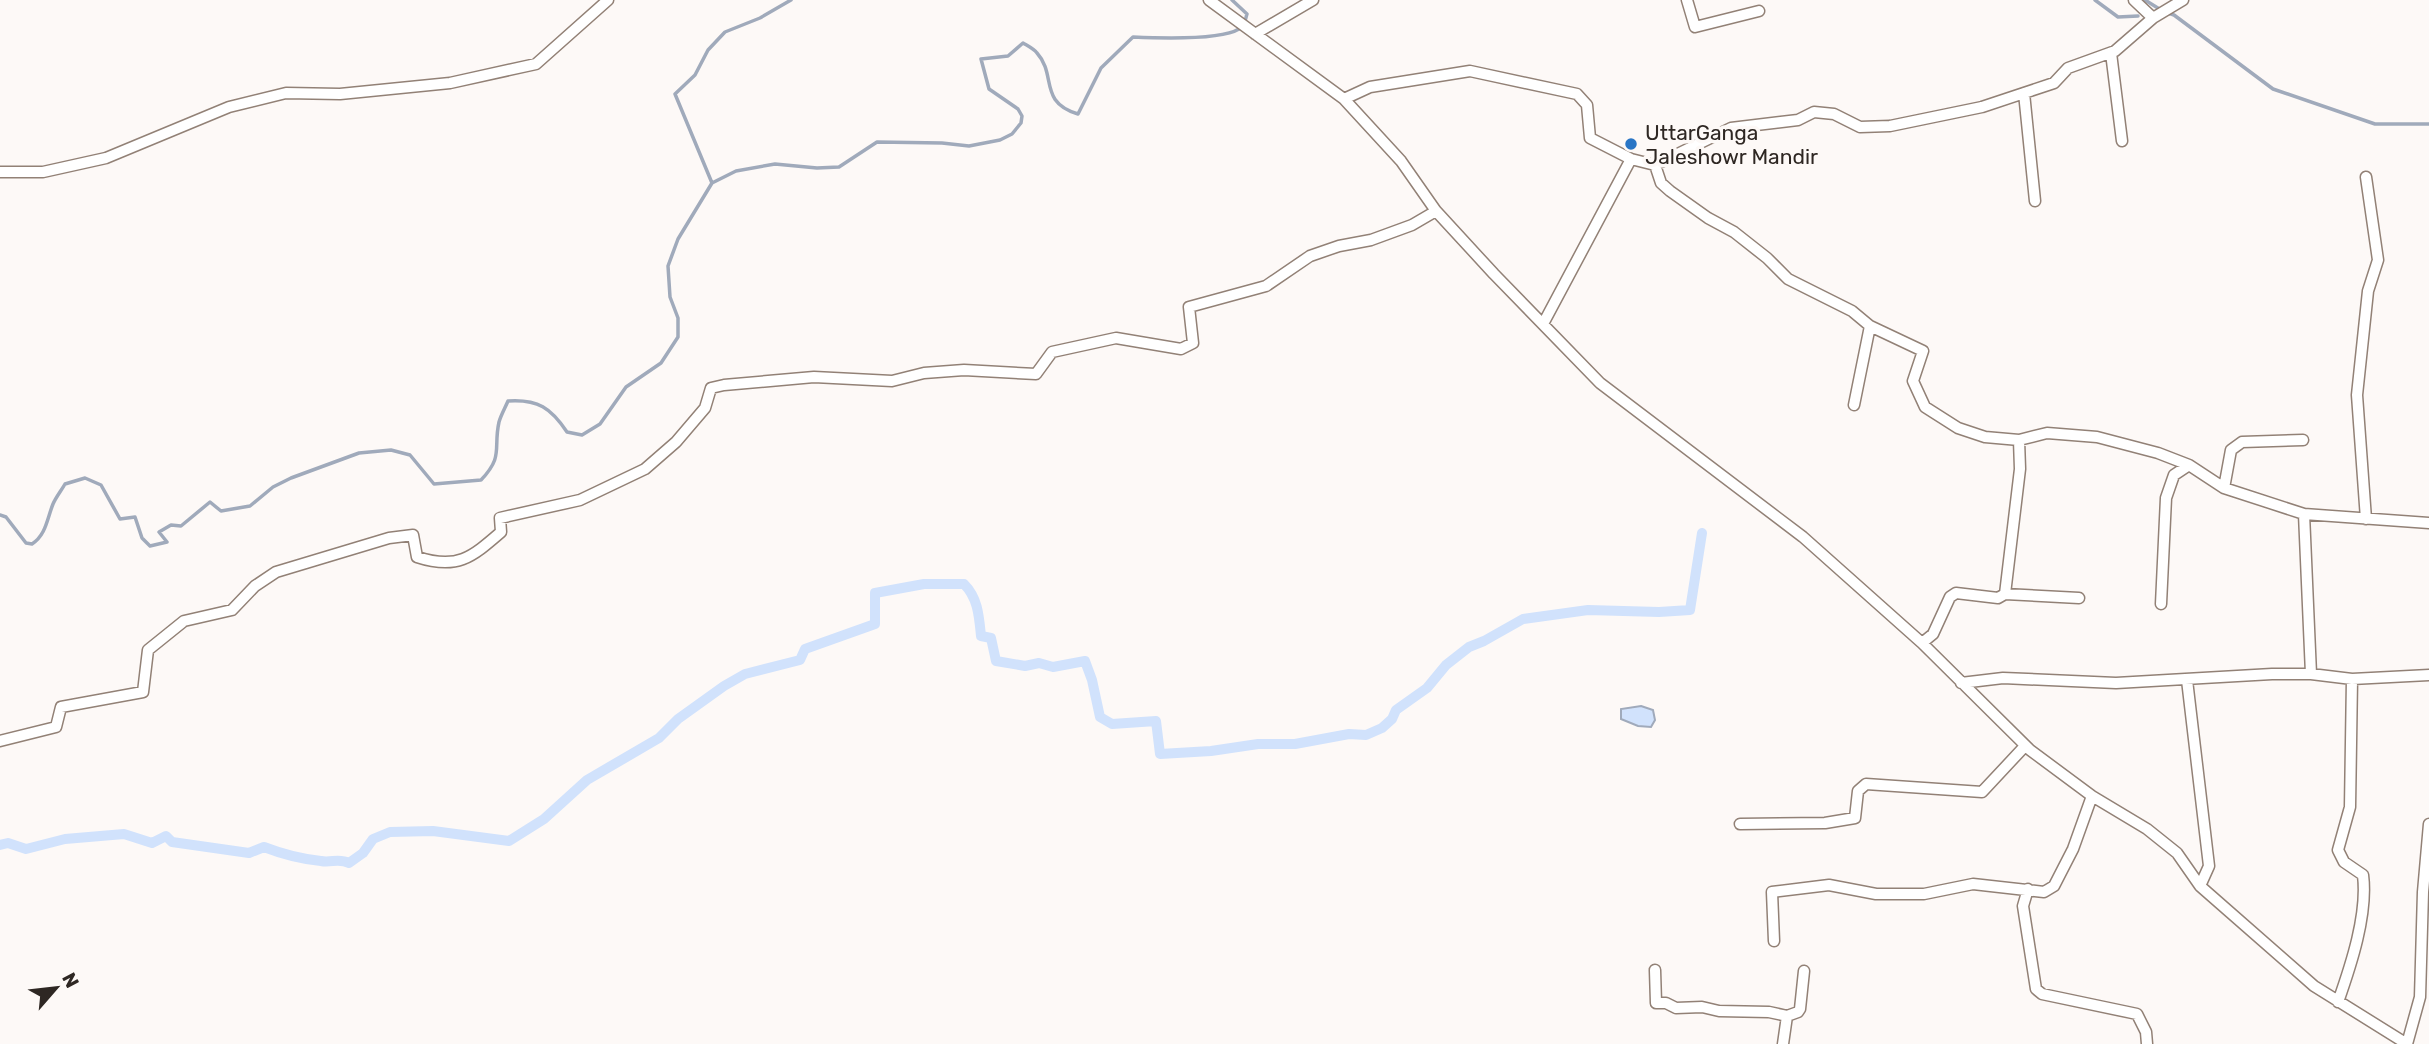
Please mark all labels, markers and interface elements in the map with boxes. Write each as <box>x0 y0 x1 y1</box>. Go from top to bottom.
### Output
place label: UttarGanga Jaleshowr Mandir <box>1645 120 1818 169</box>
marker: UttarGanga Jaleshowr Mandir <box>1623 136 1639 152</box>
north arrow <box>21 953 91 1023</box>
text: N <box>57 969 84 992</box>

